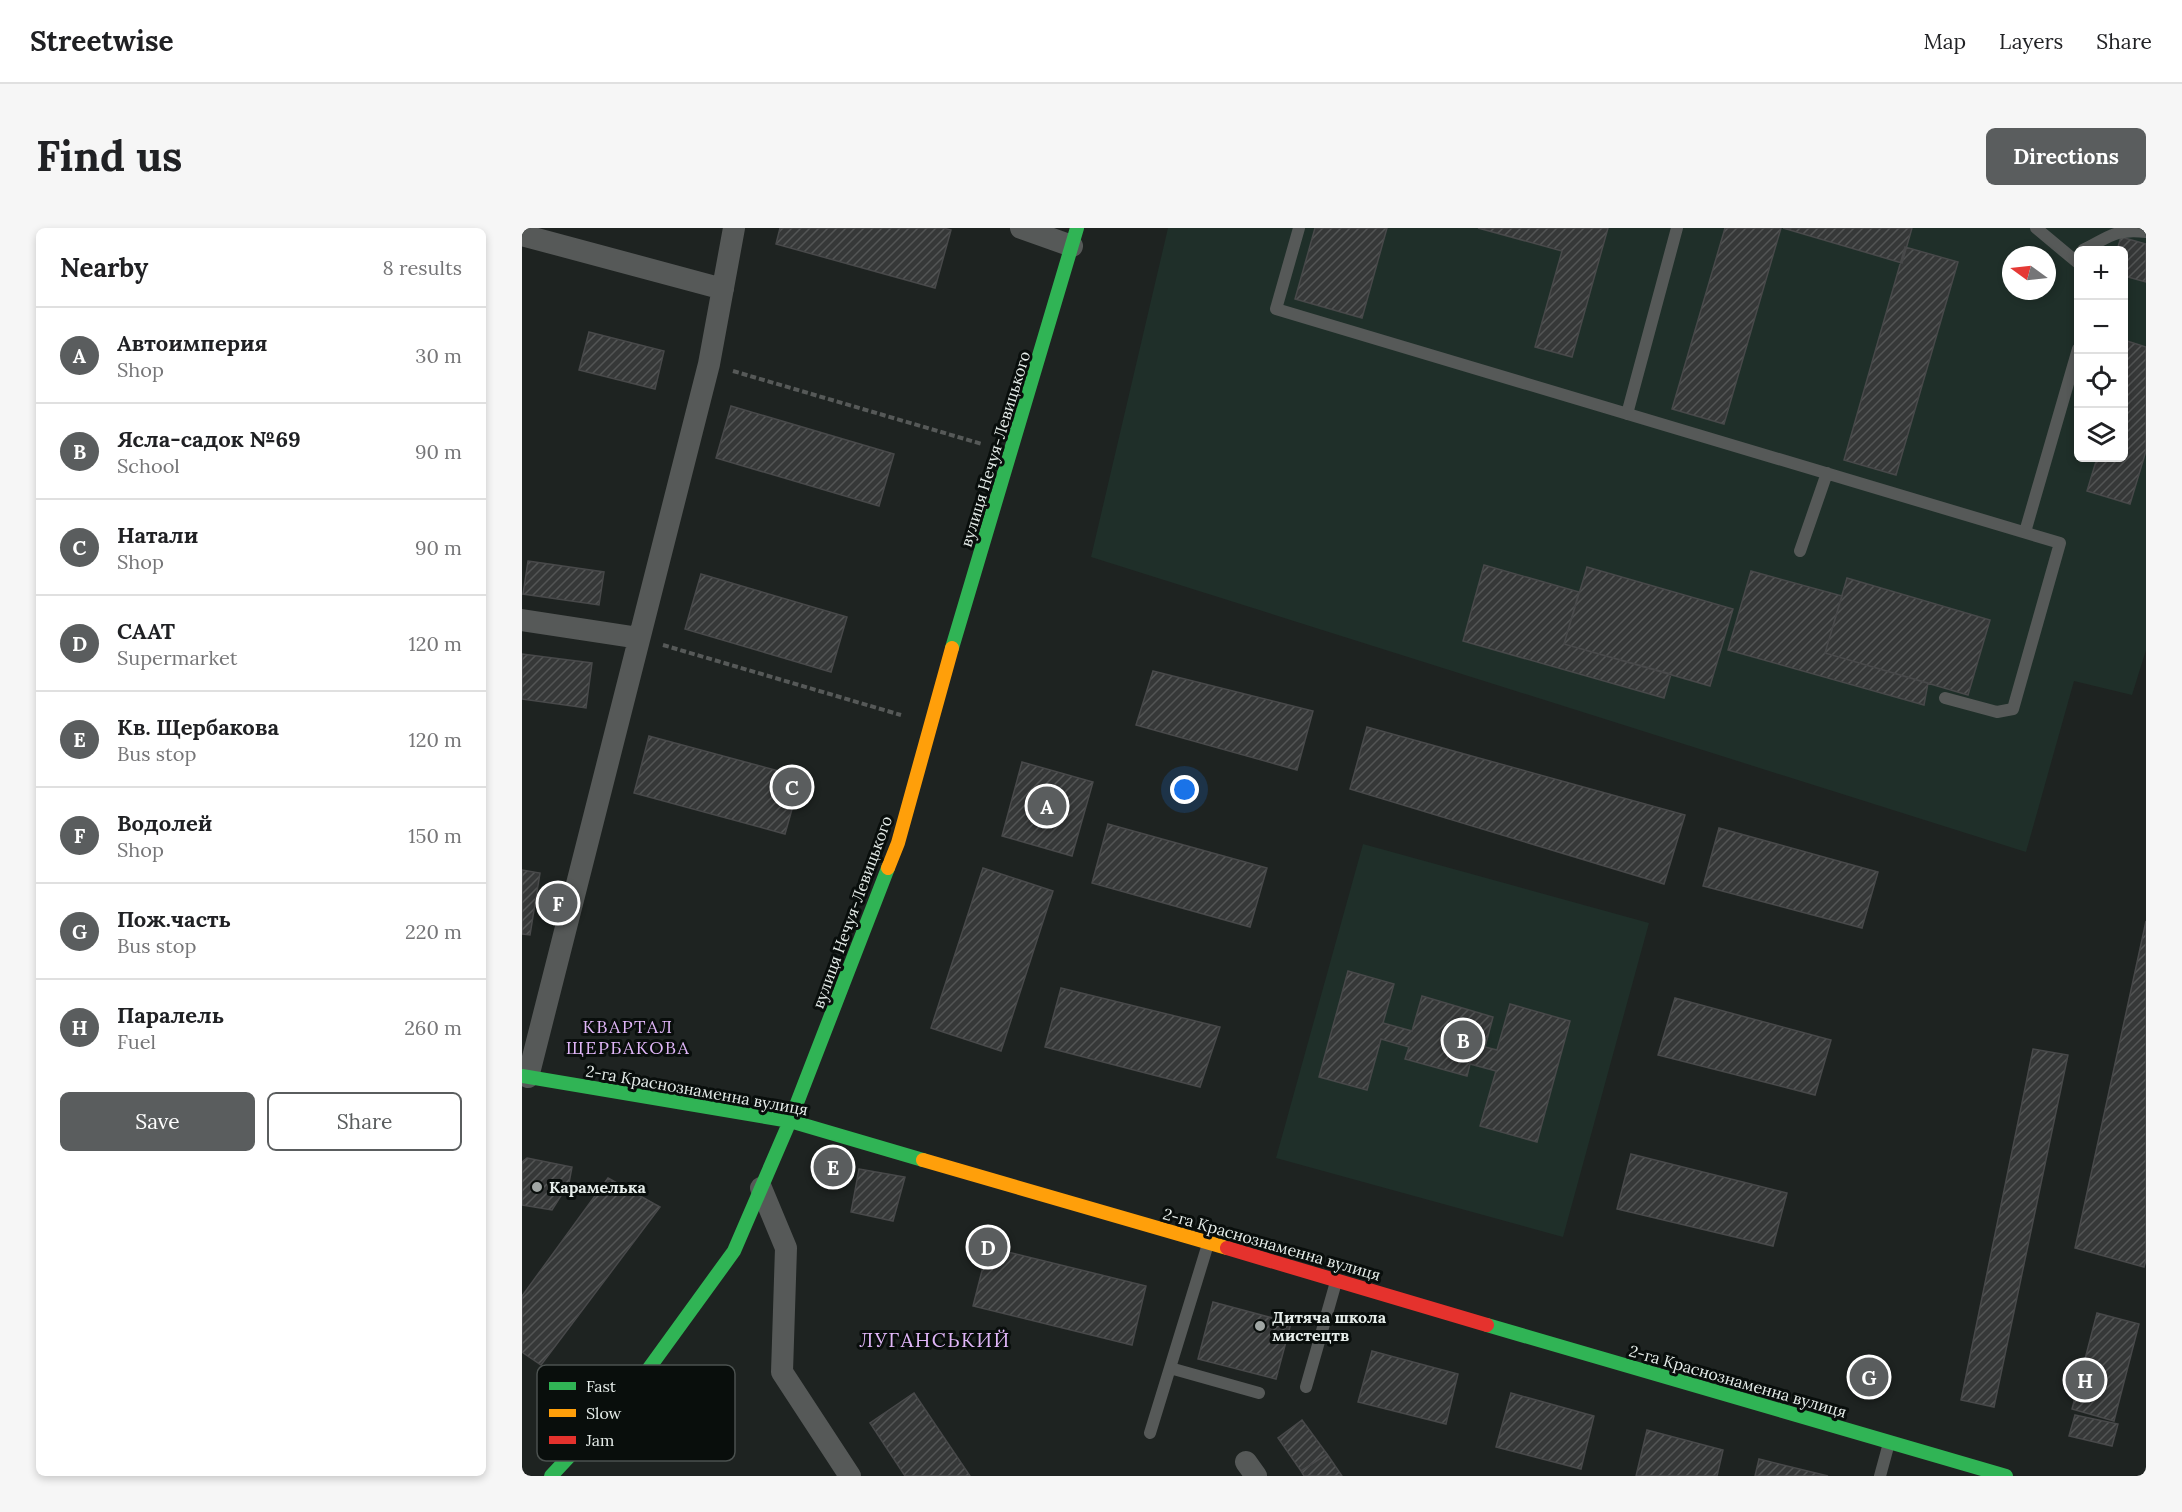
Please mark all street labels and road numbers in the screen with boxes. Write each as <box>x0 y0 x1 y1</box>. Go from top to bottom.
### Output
street label: вулиця Нечуя-Левицького <box>956 349 1034 549</box>
street label: вулиця Нечуя-Левицького <box>808 813 896 1011</box>
street label: 2-га Краснознаменна вулиця <box>584 1061 810 1119</box>
street label: 2-га Краснознаменна вулиця <box>1161 1203 1383 1285</box>
street label: 2-га Краснознаменна вулиця <box>1627 1340 1849 1422</box>

